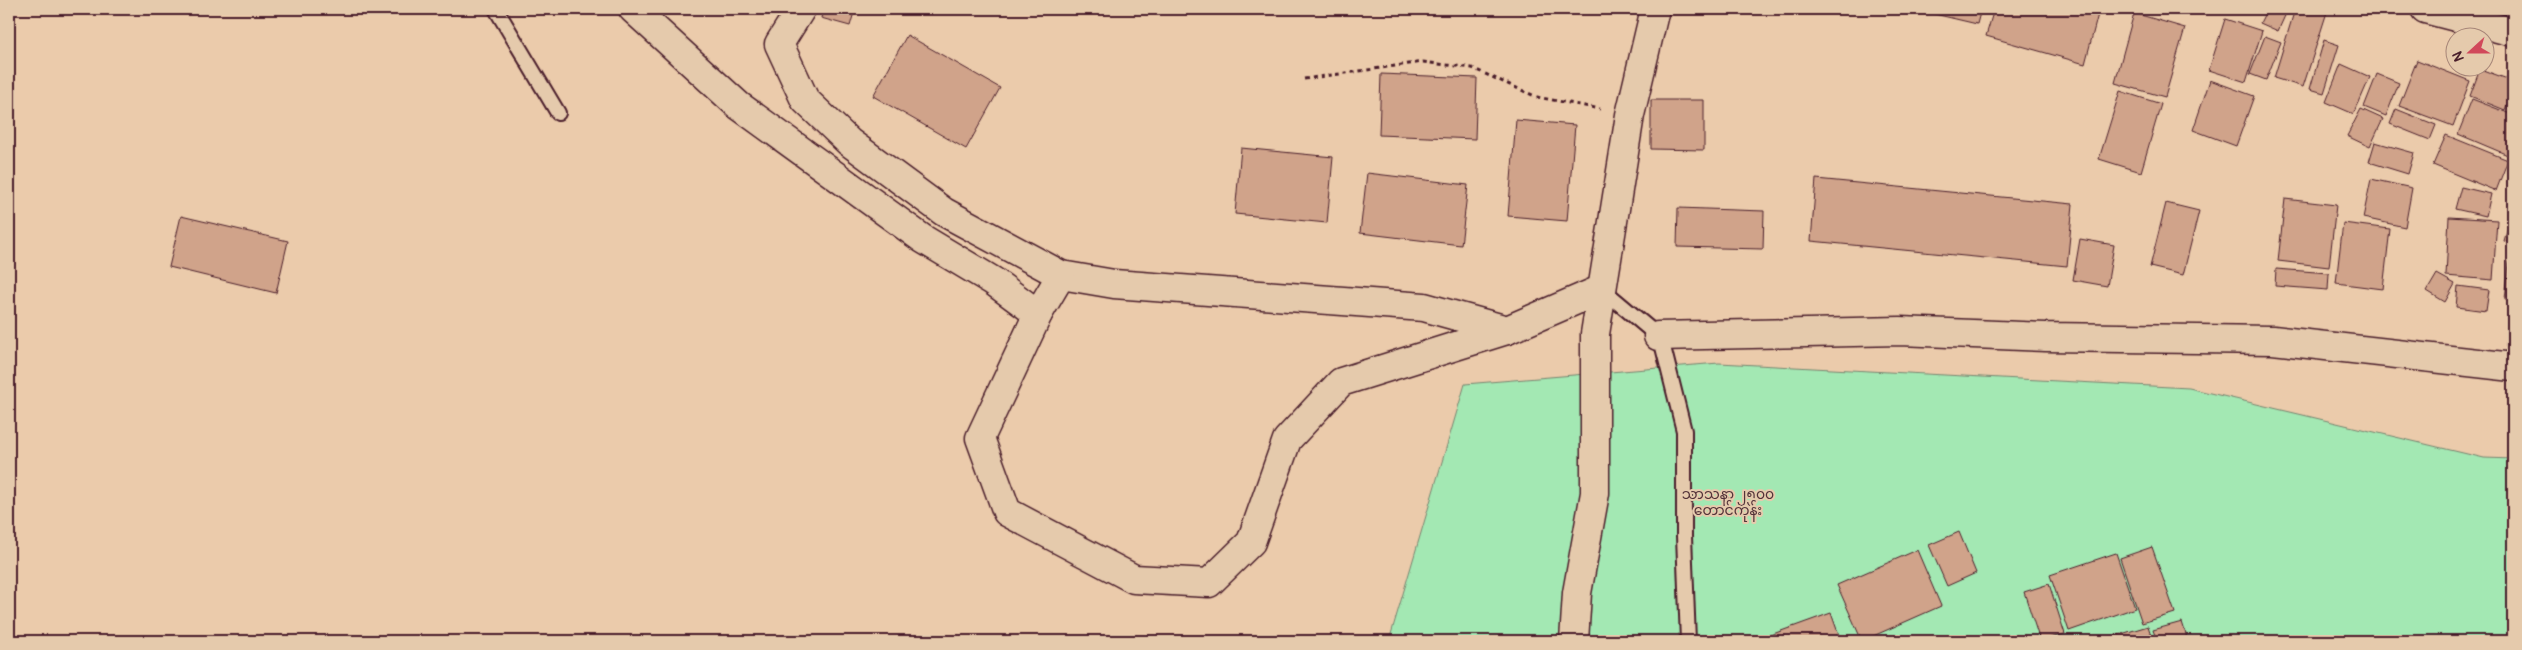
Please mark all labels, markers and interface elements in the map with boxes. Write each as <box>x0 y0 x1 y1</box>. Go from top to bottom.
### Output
north arrow <box>2444 28 2494 78</box>
text: N <box>2449 49 2468 64</box>
park label: သာသနာ ၂၅၀၀ တောင်ကုန်း <box>1682 486 1774 522</box>

